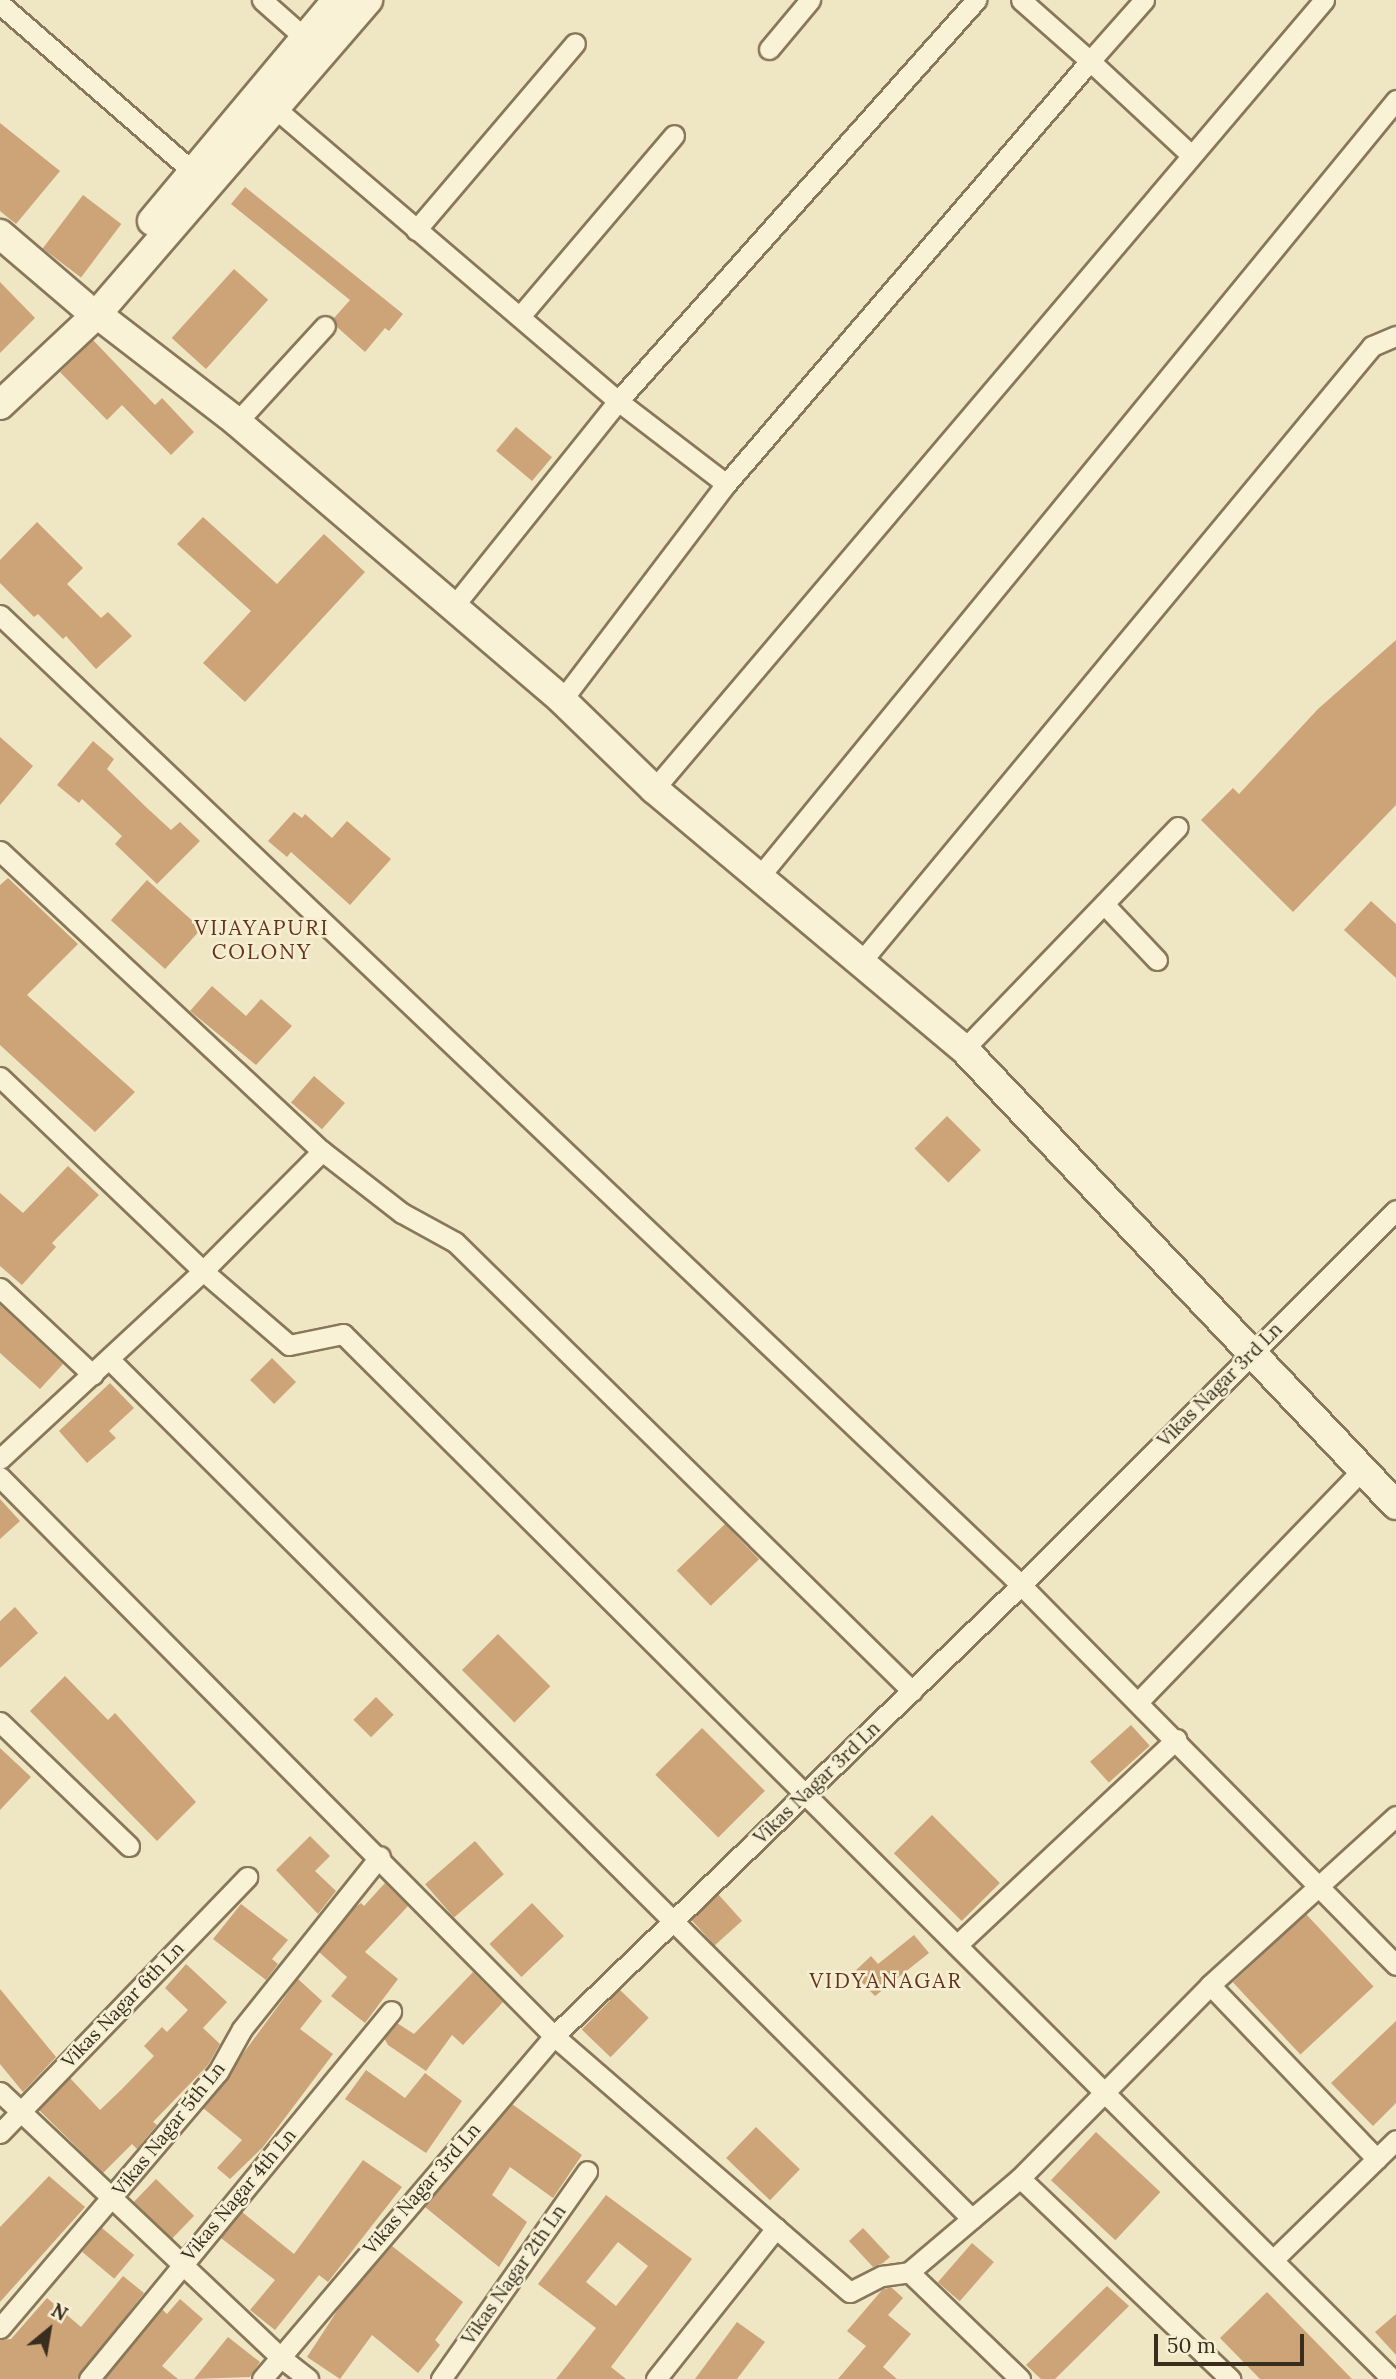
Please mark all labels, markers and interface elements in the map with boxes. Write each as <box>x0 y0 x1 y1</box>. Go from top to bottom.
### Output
district label: VIJAYAPURI COLONY <box>196 915 328 965</box>
street label: Vikas Nagar 3rd Ln <box>1153 1318 1287 1452</box>
street label: Vikas Nagar 3rd Ln <box>749 1717 885 1849</box>
street label: Vikas Nagar 6th Ln <box>57 1937 189 2073</box>
district label: VIDYANAGAR <box>811 1968 961 1994</box>
street label: Vikas Nagar 5th Ln <box>108 2057 230 2201</box>
street label: Vikas Nagar 3rd Ln <box>359 2119 485 2259</box>
street label: Vikas Nagar 4th Ln <box>177 2124 301 2266</box>
street label: Vikas Nagar 2th Ln <box>457 2201 571 2349</box>
north arrow <box>14 2295 84 2365</box>
text: N <box>47 2298 72 2326</box>
scale bar <box>1158 2320 1308 2364</box>
text: 50 m <box>1167 2332 1216 2359</box>

